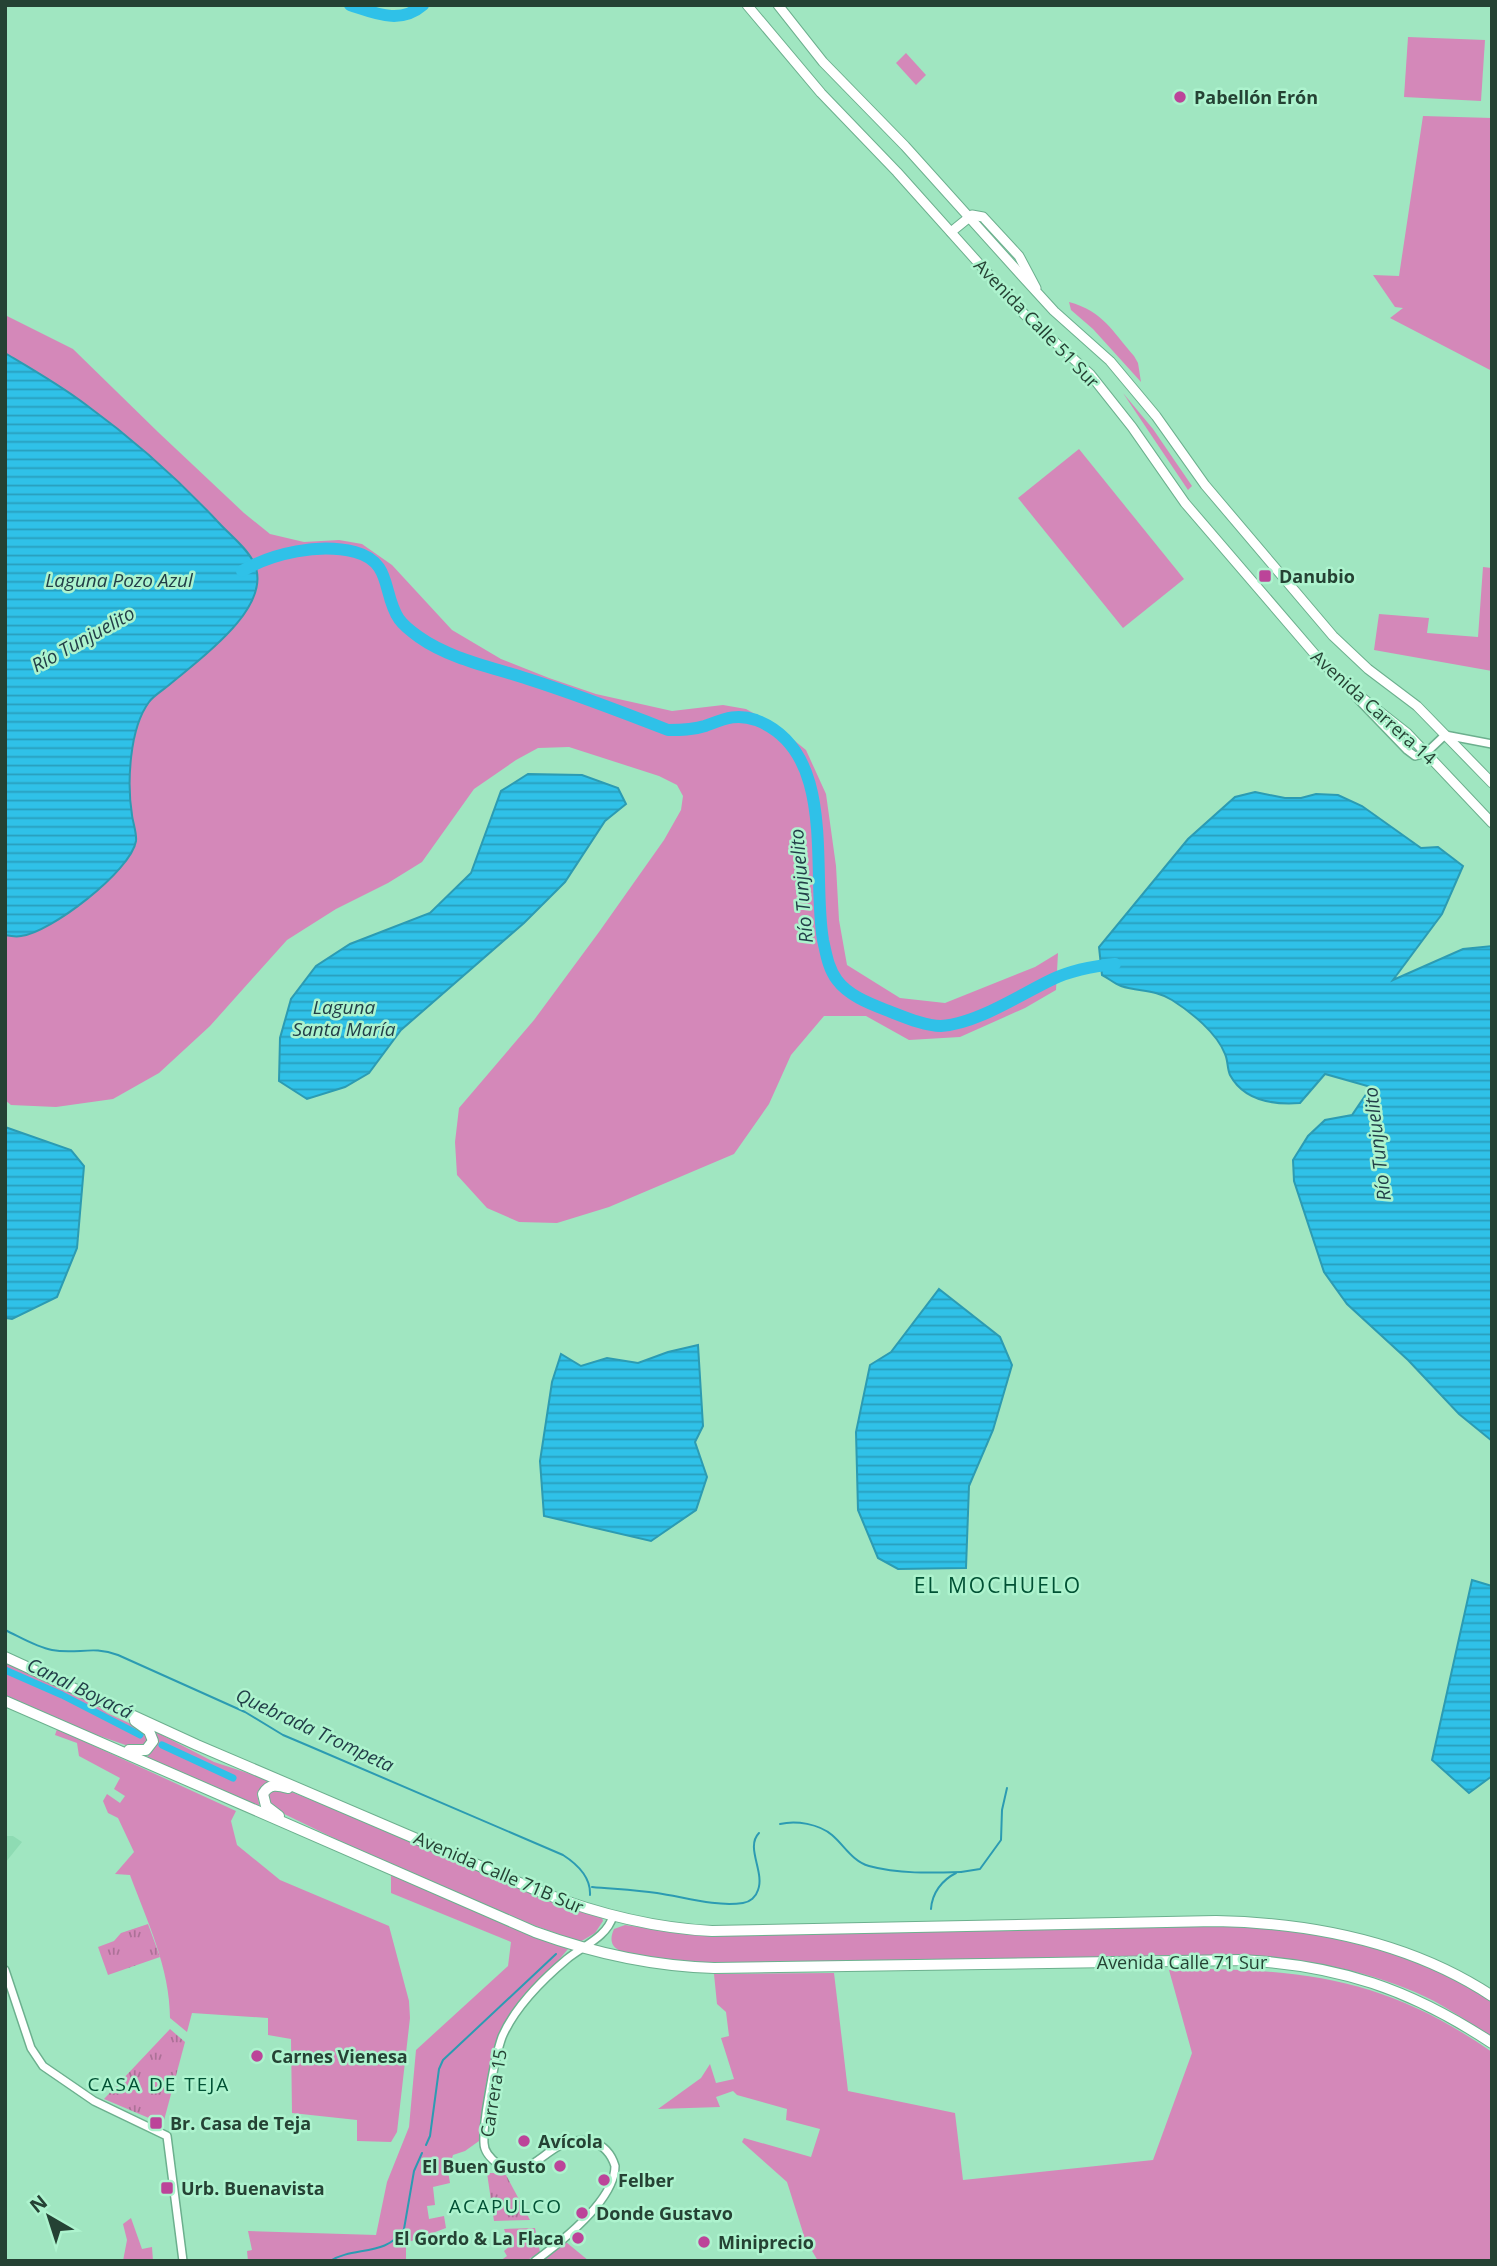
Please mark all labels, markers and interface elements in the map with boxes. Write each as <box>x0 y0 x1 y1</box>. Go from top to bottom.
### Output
place label: Pabellón Erón <box>1194 85 1318 109</box>
marker: Pabellón Erón <box>1172 89 1188 105</box>
street label: Avenida Calle 51 Sur <box>969 253 1105 393</box>
place label: Danubio <box>1279 564 1355 588</box>
water label: Laguna Pozo Azul <box>45 567 194 593</box>
marker: Danubio <box>1257 568 1273 584</box>
water label: Río Tunjuelito <box>27 600 139 678</box>
street label: Avenida Carrera 14 <box>1306 644 1442 770</box>
water label: Río Tunjuelito <box>783 828 819 944</box>
water label: Laguna Santa María <box>293 994 396 1042</box>
water label: Río Tunjuelito <box>1357 1086 1397 1202</box>
district label: EL MOCHUELO <box>914 1571 1082 1599</box>
water label: Canal Boyacá <box>23 1651 137 1725</box>
water label: Quebrada Trompeta <box>232 1682 399 1778</box>
street label: Avenida Calle 71B Sur <box>410 1825 588 1919</box>
street label: Avenida Calle 71 Sur <box>1097 1950 1268 1974</box>
place label: Carnes Vienesa <box>271 2044 408 2068</box>
street label: Carrera 15 <box>474 2047 512 2139</box>
marker: Carnes Vienesa <box>249 2048 265 2064</box>
district label: CASA DE TEJA <box>88 2071 230 2097</box>
place label: Br. Casa de Teja <box>170 2111 311 2135</box>
marker: Br. Casa de Teja <box>148 2115 164 2131</box>
place label: Avícola <box>538 2129 603 2153</box>
marker: Avícola <box>516 2133 532 2149</box>
place label: El Buen Gusto <box>422 2154 546 2178</box>
marker: El Buen Gusto <box>552 2158 568 2174</box>
place label: Felber <box>618 2168 674 2192</box>
marker: Felber <box>596 2172 612 2188</box>
place label: Urb. Buenavista <box>181 2176 325 2200</box>
marker: Urb. Buenavista <box>159 2180 175 2196</box>
north arrow <box>14 2182 84 2252</box>
text: N <box>24 2189 52 2219</box>
district label: ACAPULCO <box>449 2193 563 2219</box>
place label: Donde Gustavo <box>596 2201 733 2225</box>
marker: Donde Gustavo <box>574 2205 590 2221</box>
place label: El Gordo & La Flaca <box>394 2226 564 2250</box>
marker: El Gordo & La Flaca <box>570 2230 586 2246</box>
place label: Miniprecio <box>718 2230 814 2254</box>
marker: Miniprecio <box>696 2234 712 2250</box>

